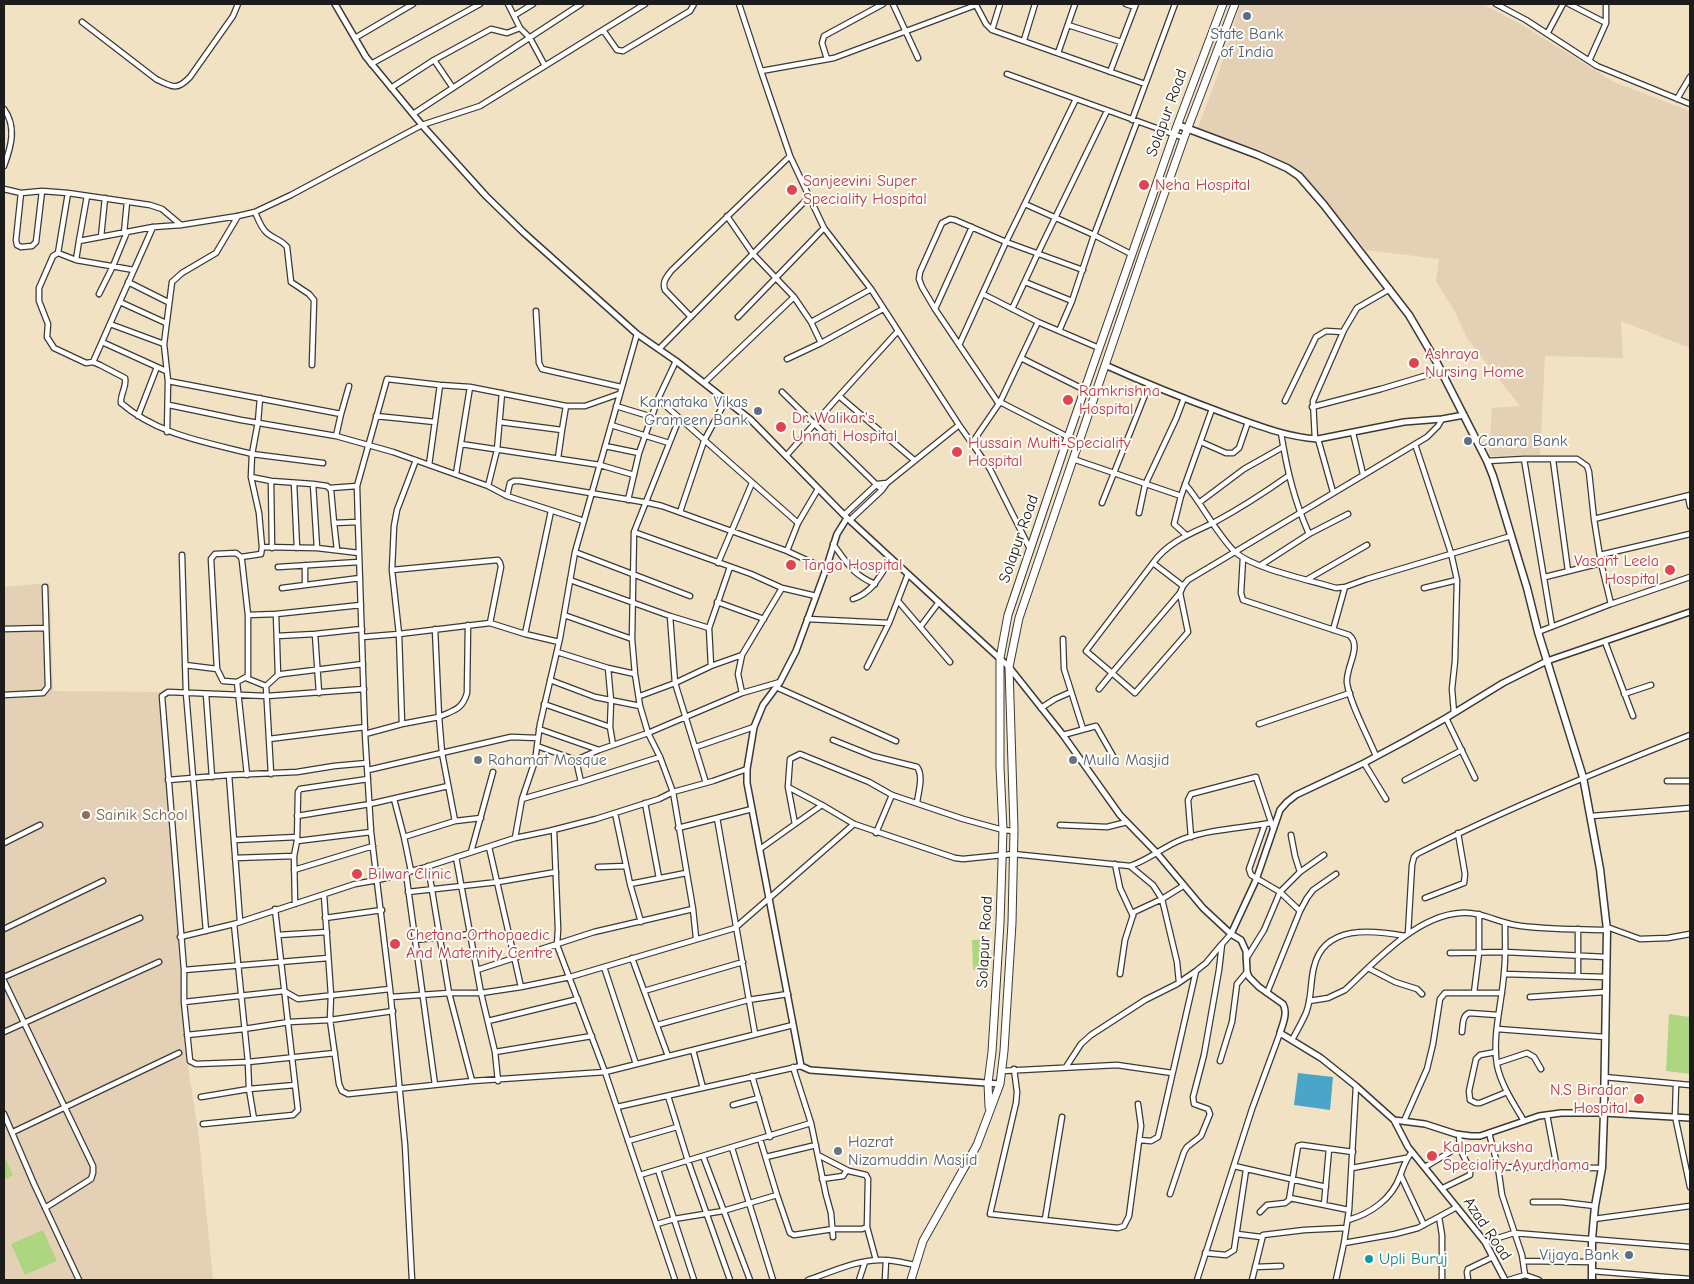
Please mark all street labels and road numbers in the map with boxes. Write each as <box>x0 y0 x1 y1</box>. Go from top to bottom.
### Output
street label: Solapur Road <box>1142 67 1192 159</box>
street label: Solapur Road <box>995 492 1043 586</box>
street label: Solapur Road <box>973 896 997 988</box>
street label: Azad Road <box>1459 1194 1515 1264</box>

